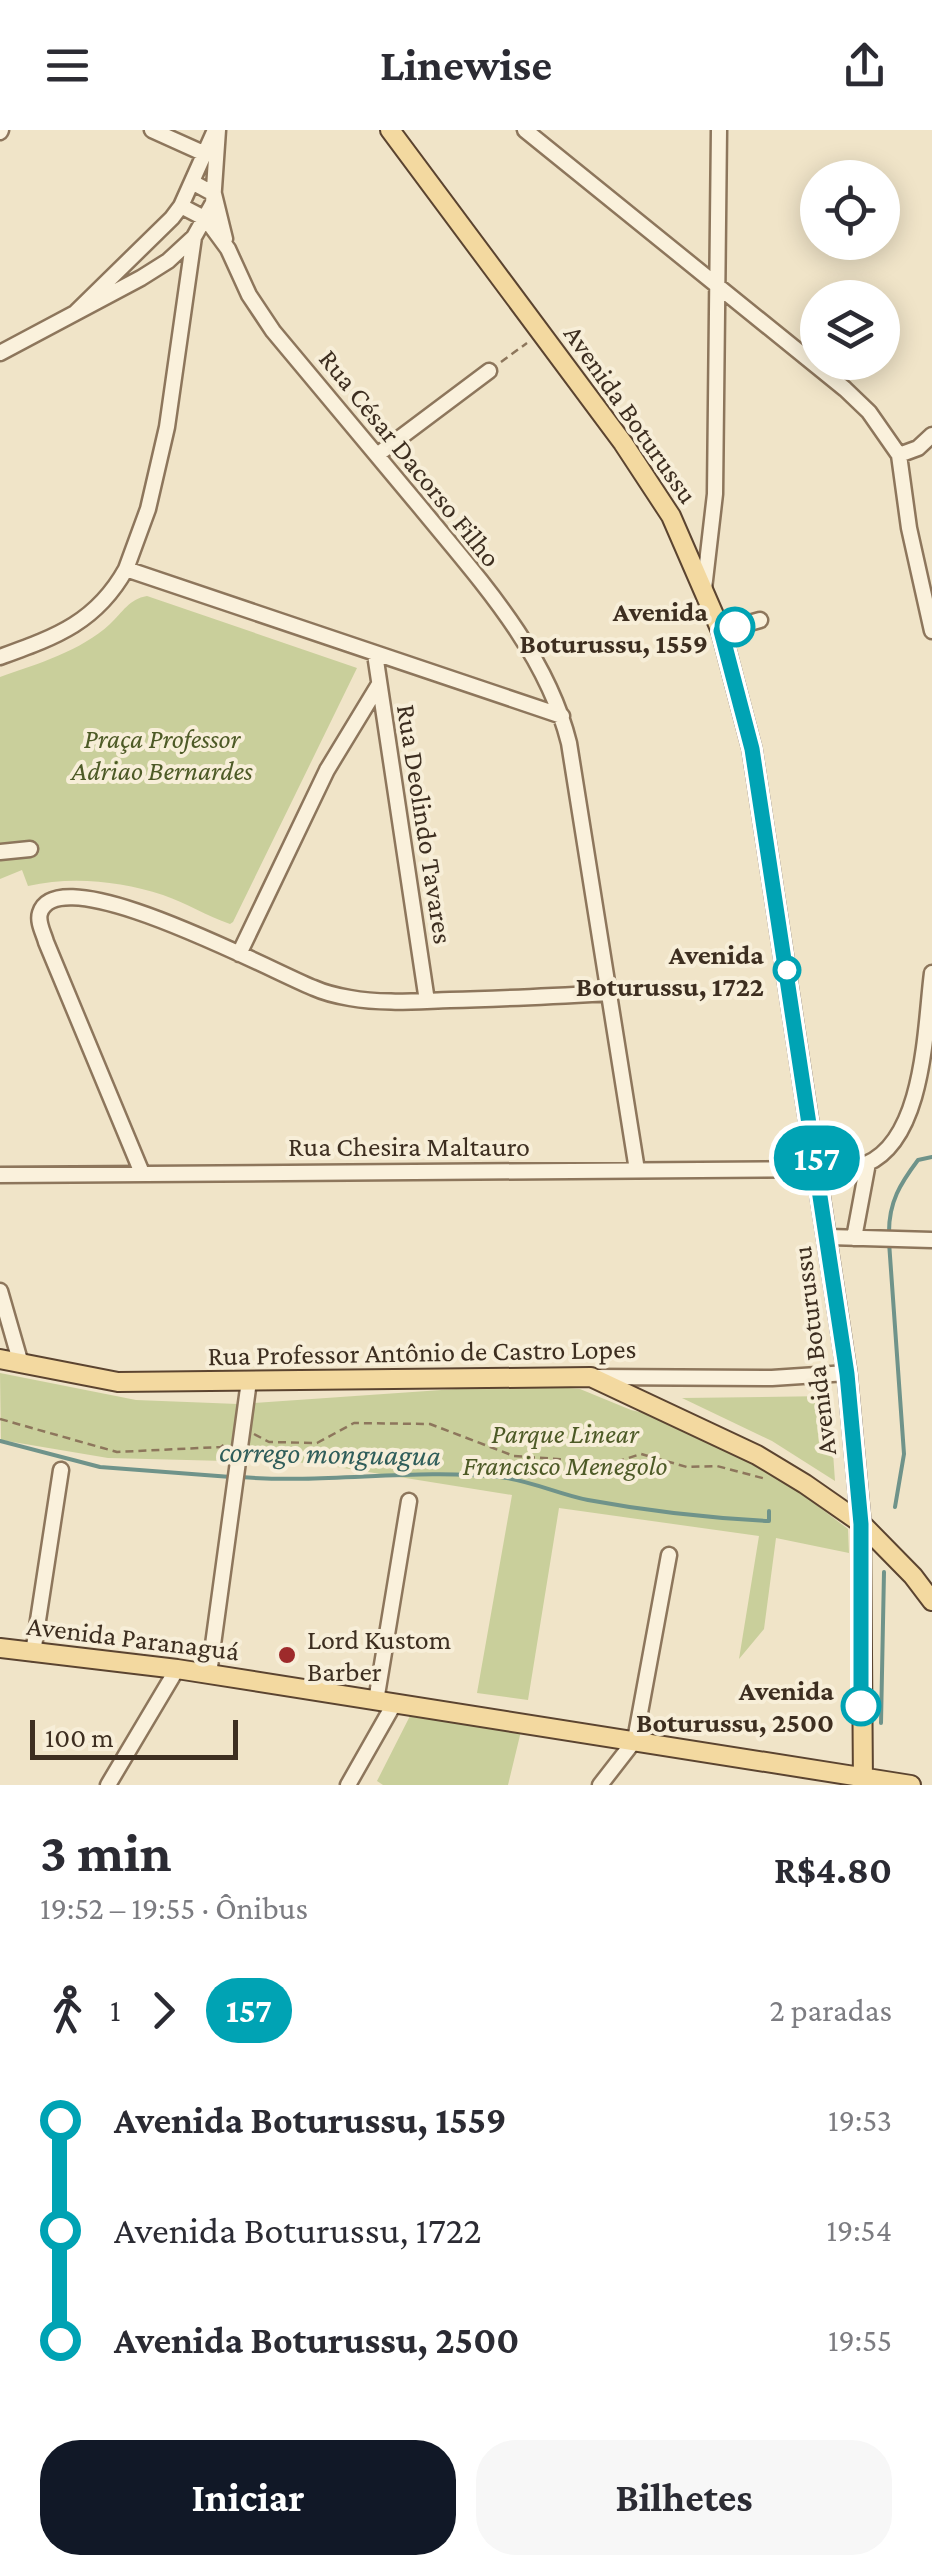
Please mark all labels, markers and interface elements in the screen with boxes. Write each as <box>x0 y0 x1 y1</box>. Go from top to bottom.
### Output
icon: menu <box>40 38 95 93</box>
icon: share <box>837 38 892 93</box>
text: Linewise <box>380 40 552 90</box>
map controls <box>800 160 900 380</box>
button: locate <box>800 160 900 260</box>
button: layers <box>800 280 900 380</box>
street label: Avenida Boturussu <box>558 319 704 509</box>
street label: Rua César Dacorso Filho <box>313 343 507 573</box>
place label: Avenida Boturussu, 1559 <box>519 596 708 659</box>
marker: Avenida Boturussu, 1559 <box>716 608 754 646</box>
street label: Rua Deolindo Tavares <box>391 702 459 946</box>
park label: Praça Professor Adriao Bernardes <box>69 723 253 786</box>
place label: Avenida Boturussu, 1722 <box>576 939 764 1002</box>
marker: Avenida Boturussu, 1722 <box>774 957 800 983</box>
line badge: 157 <box>760 1126 874 1190</box>
street label: Rua Chesira Maltauro <box>288 1131 530 1162</box>
text: 157 <box>794 1139 840 1178</box>
street label: Avenida Boturussu <box>786 1244 842 1457</box>
street label: Rua Professor Antônio de Castro Lopes <box>207 1333 637 1371</box>
park label: Parque Linear Francisco Menegolo <box>463 1418 668 1481</box>
water label: corrego monguagua <box>219 1435 441 1472</box>
street label: Avenida Paranaguá <box>25 1610 241 1666</box>
place label: Lord Kustom Barber <box>307 1624 451 1687</box>
marker: Lord Kustom Barber <box>276 1644 298 1666</box>
place label: Avenida Boturussu, 2500 <box>636 1675 834 1738</box>
marker: Avenida Boturussu, 2500 <box>842 1687 880 1725</box>
scale bar <box>30 1715 238 1760</box>
text: 100 m <box>45 1722 114 1753</box>
text: 3 min <box>40 1822 172 1883</box>
text: R$4.80 <box>774 1849 892 1891</box>
text: 19:52 – 19:55 · Ônibus <box>40 1890 308 1926</box>
icon: walk <box>40 1983 95 2038</box>
icon: forward <box>136 1983 191 2038</box>
text: 157 <box>226 1991 272 2030</box>
text: 1 <box>110 1992 121 2028</box>
text: 2 paradas <box>769 1992 892 2028</box>
text: Avenida Boturussu, 1559 <box>114 2099 506 2141</box>
text: 19:53 <box>828 2102 892 2138</box>
text: Avenida Boturussu, 1722 <box>114 2209 482 2251</box>
text: 19:54 <box>826 2212 892 2248</box>
text: Avenida Boturussu, 2500 <box>114 2319 519 2361</box>
text: 19:55 <box>828 2322 892 2358</box>
button: Iniciar <box>40 2440 456 2555</box>
button: Bilhetes <box>476 2440 892 2555</box>

